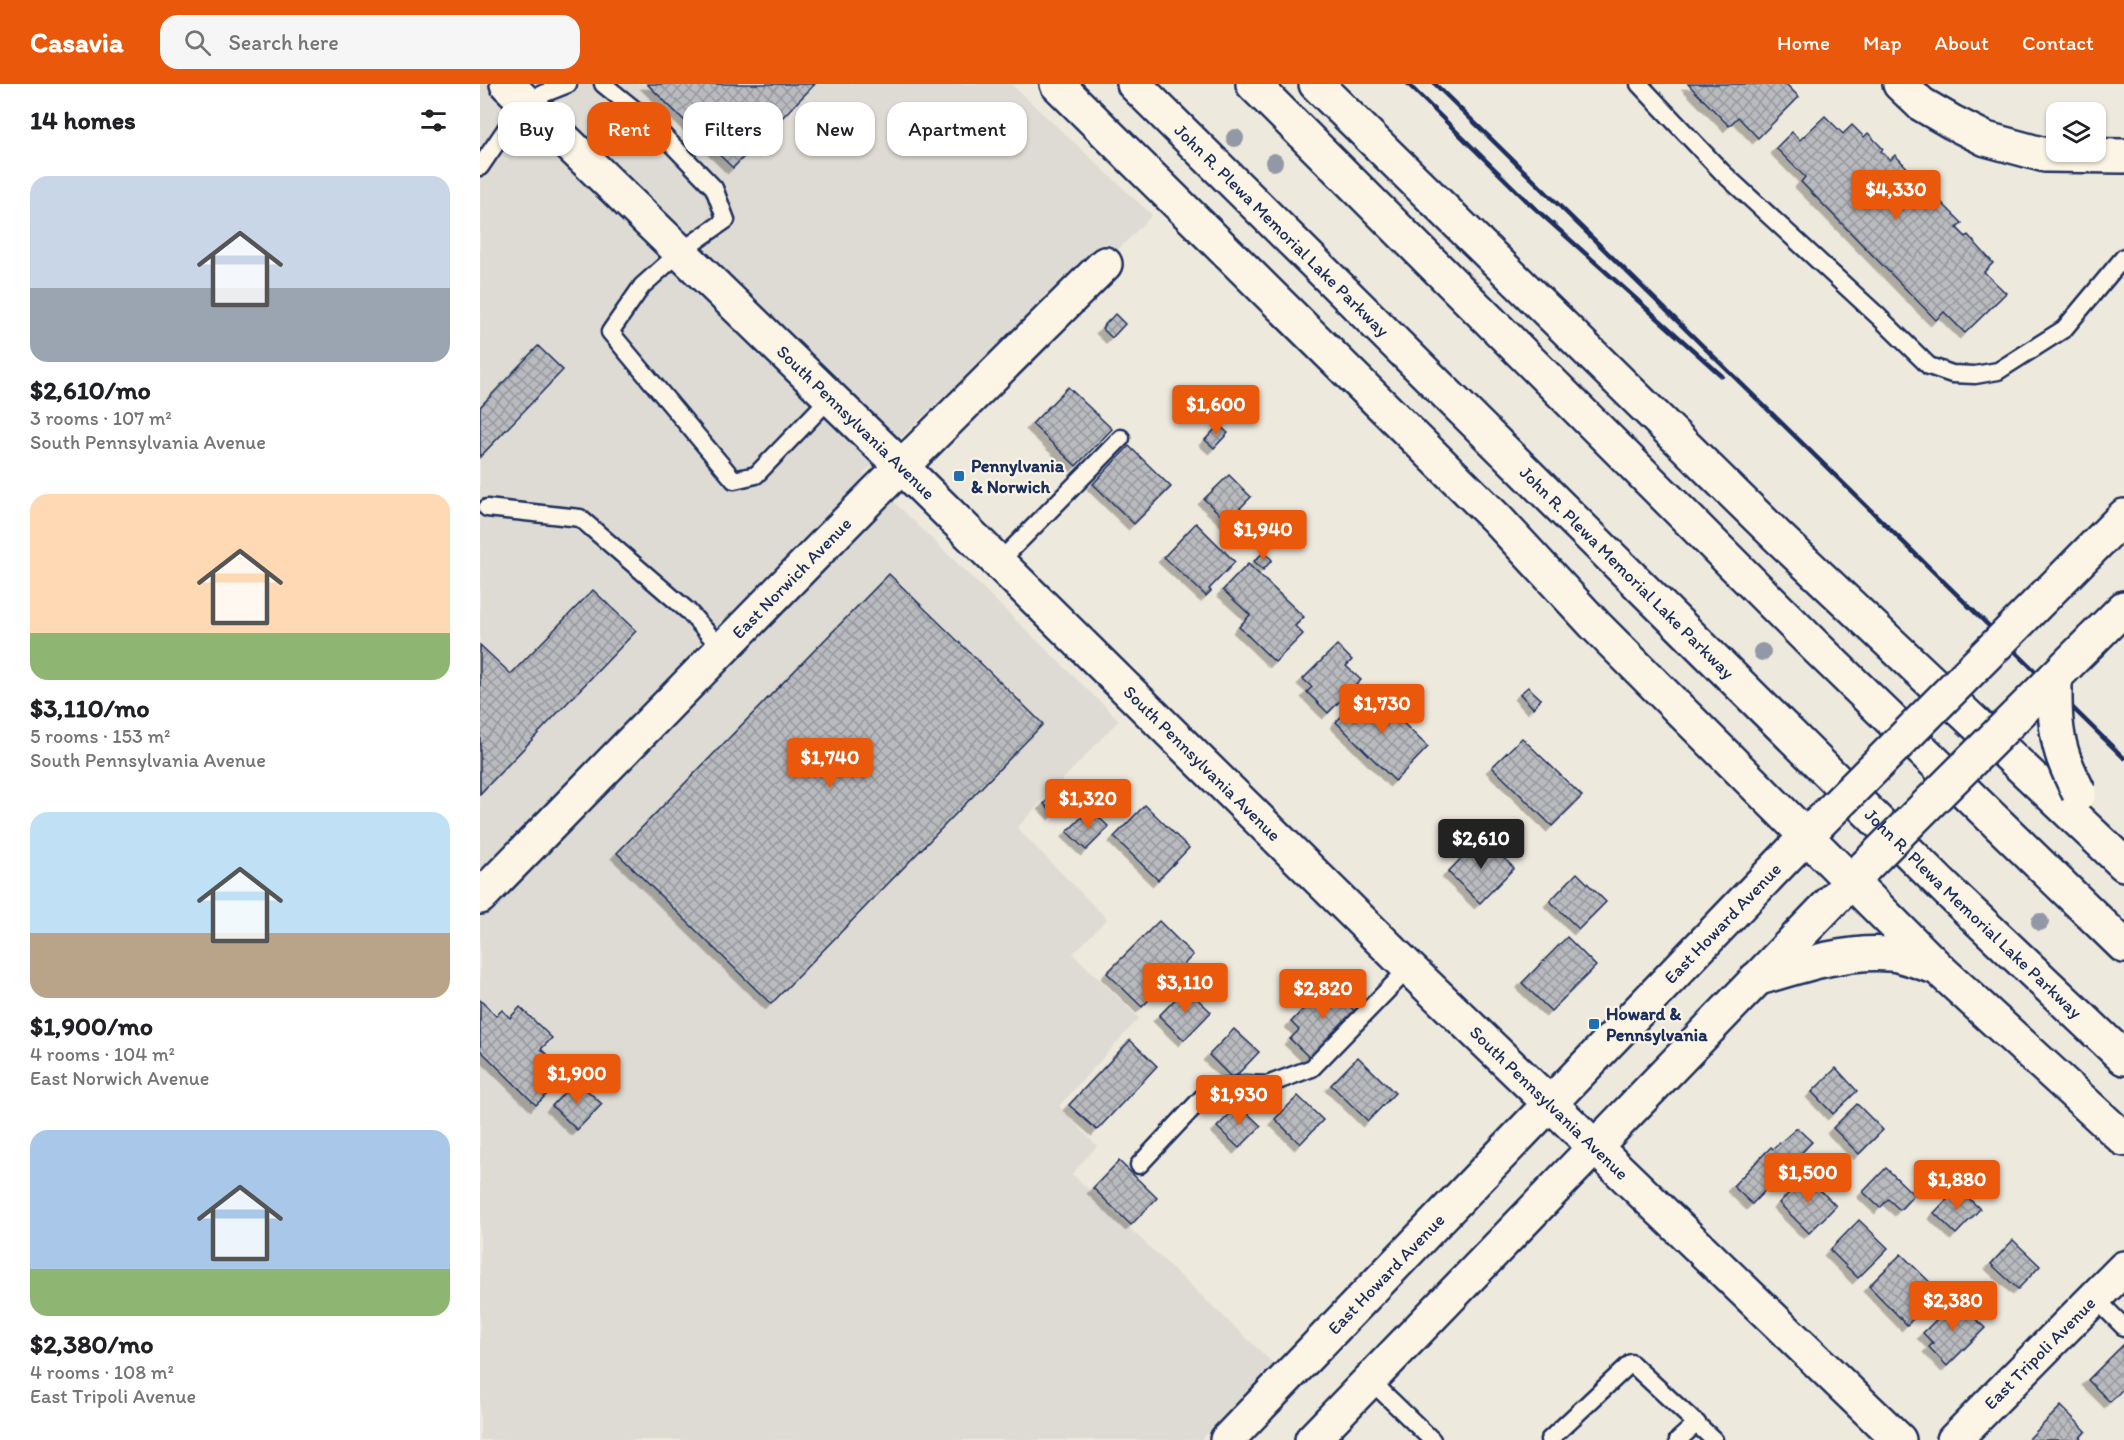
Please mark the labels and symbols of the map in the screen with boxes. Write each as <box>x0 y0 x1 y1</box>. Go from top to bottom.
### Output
street label: John R. Plewa Memorial Lake Parkway <box>1170 119 1394 342</box>
pin: $4,330 <box>1847 170 1945 221</box>
street label: South Pennsylvania Avenue <box>772 340 940 504</box>
pin: $1,600 <box>1167 385 1265 436</box>
place label: Pennylvania & Norwich <box>971 455 1065 498</box>
street label: John R. Plewa Memorial Lake Parkway <box>1515 461 1739 684</box>
marker: Pennylvania & Norwich <box>952 469 966 483</box>
pin: $1,940 <box>1214 510 1312 561</box>
street label: East Norwich Avenue <box>727 513 856 644</box>
street label: South Pennsylvania Avenue <box>1119 681 1285 846</box>
pin: $1,730 <box>1333 684 1431 735</box>
pin: $1,740 <box>781 738 879 789</box>
pin: $1,320 <box>1039 779 1137 830</box>
street label: John R. Plewa Memorial Lake Parkway <box>1860 804 2087 1024</box>
pin: $2,610 <box>1432 819 1530 870</box>
street label: East Howard Avenue <box>1660 858 1786 988</box>
pin: $3,110 <box>1136 963 1234 1014</box>
pin: $2,820 <box>1274 969 1372 1020</box>
place label: Howard & Pennsylvania <box>1606 1003 1708 1046</box>
marker: Howard & Pennsylvania <box>1587 1017 1601 1031</box>
street label: South Pennsylvania Avenue <box>1465 1021 1633 1185</box>
pin: $1,900 <box>528 1054 626 1105</box>
pin: $1,930 <box>1190 1075 1288 1126</box>
pin: $1,500 <box>1759 1153 1857 1204</box>
pin: $1,880 <box>1908 1160 2006 1211</box>
street label: East Howard Avenue <box>1323 1209 1449 1339</box>
pin: $2,380 <box>1904 1281 2002 1332</box>
street label: East Tripoli Avenue <box>1979 1292 2100 1414</box>

